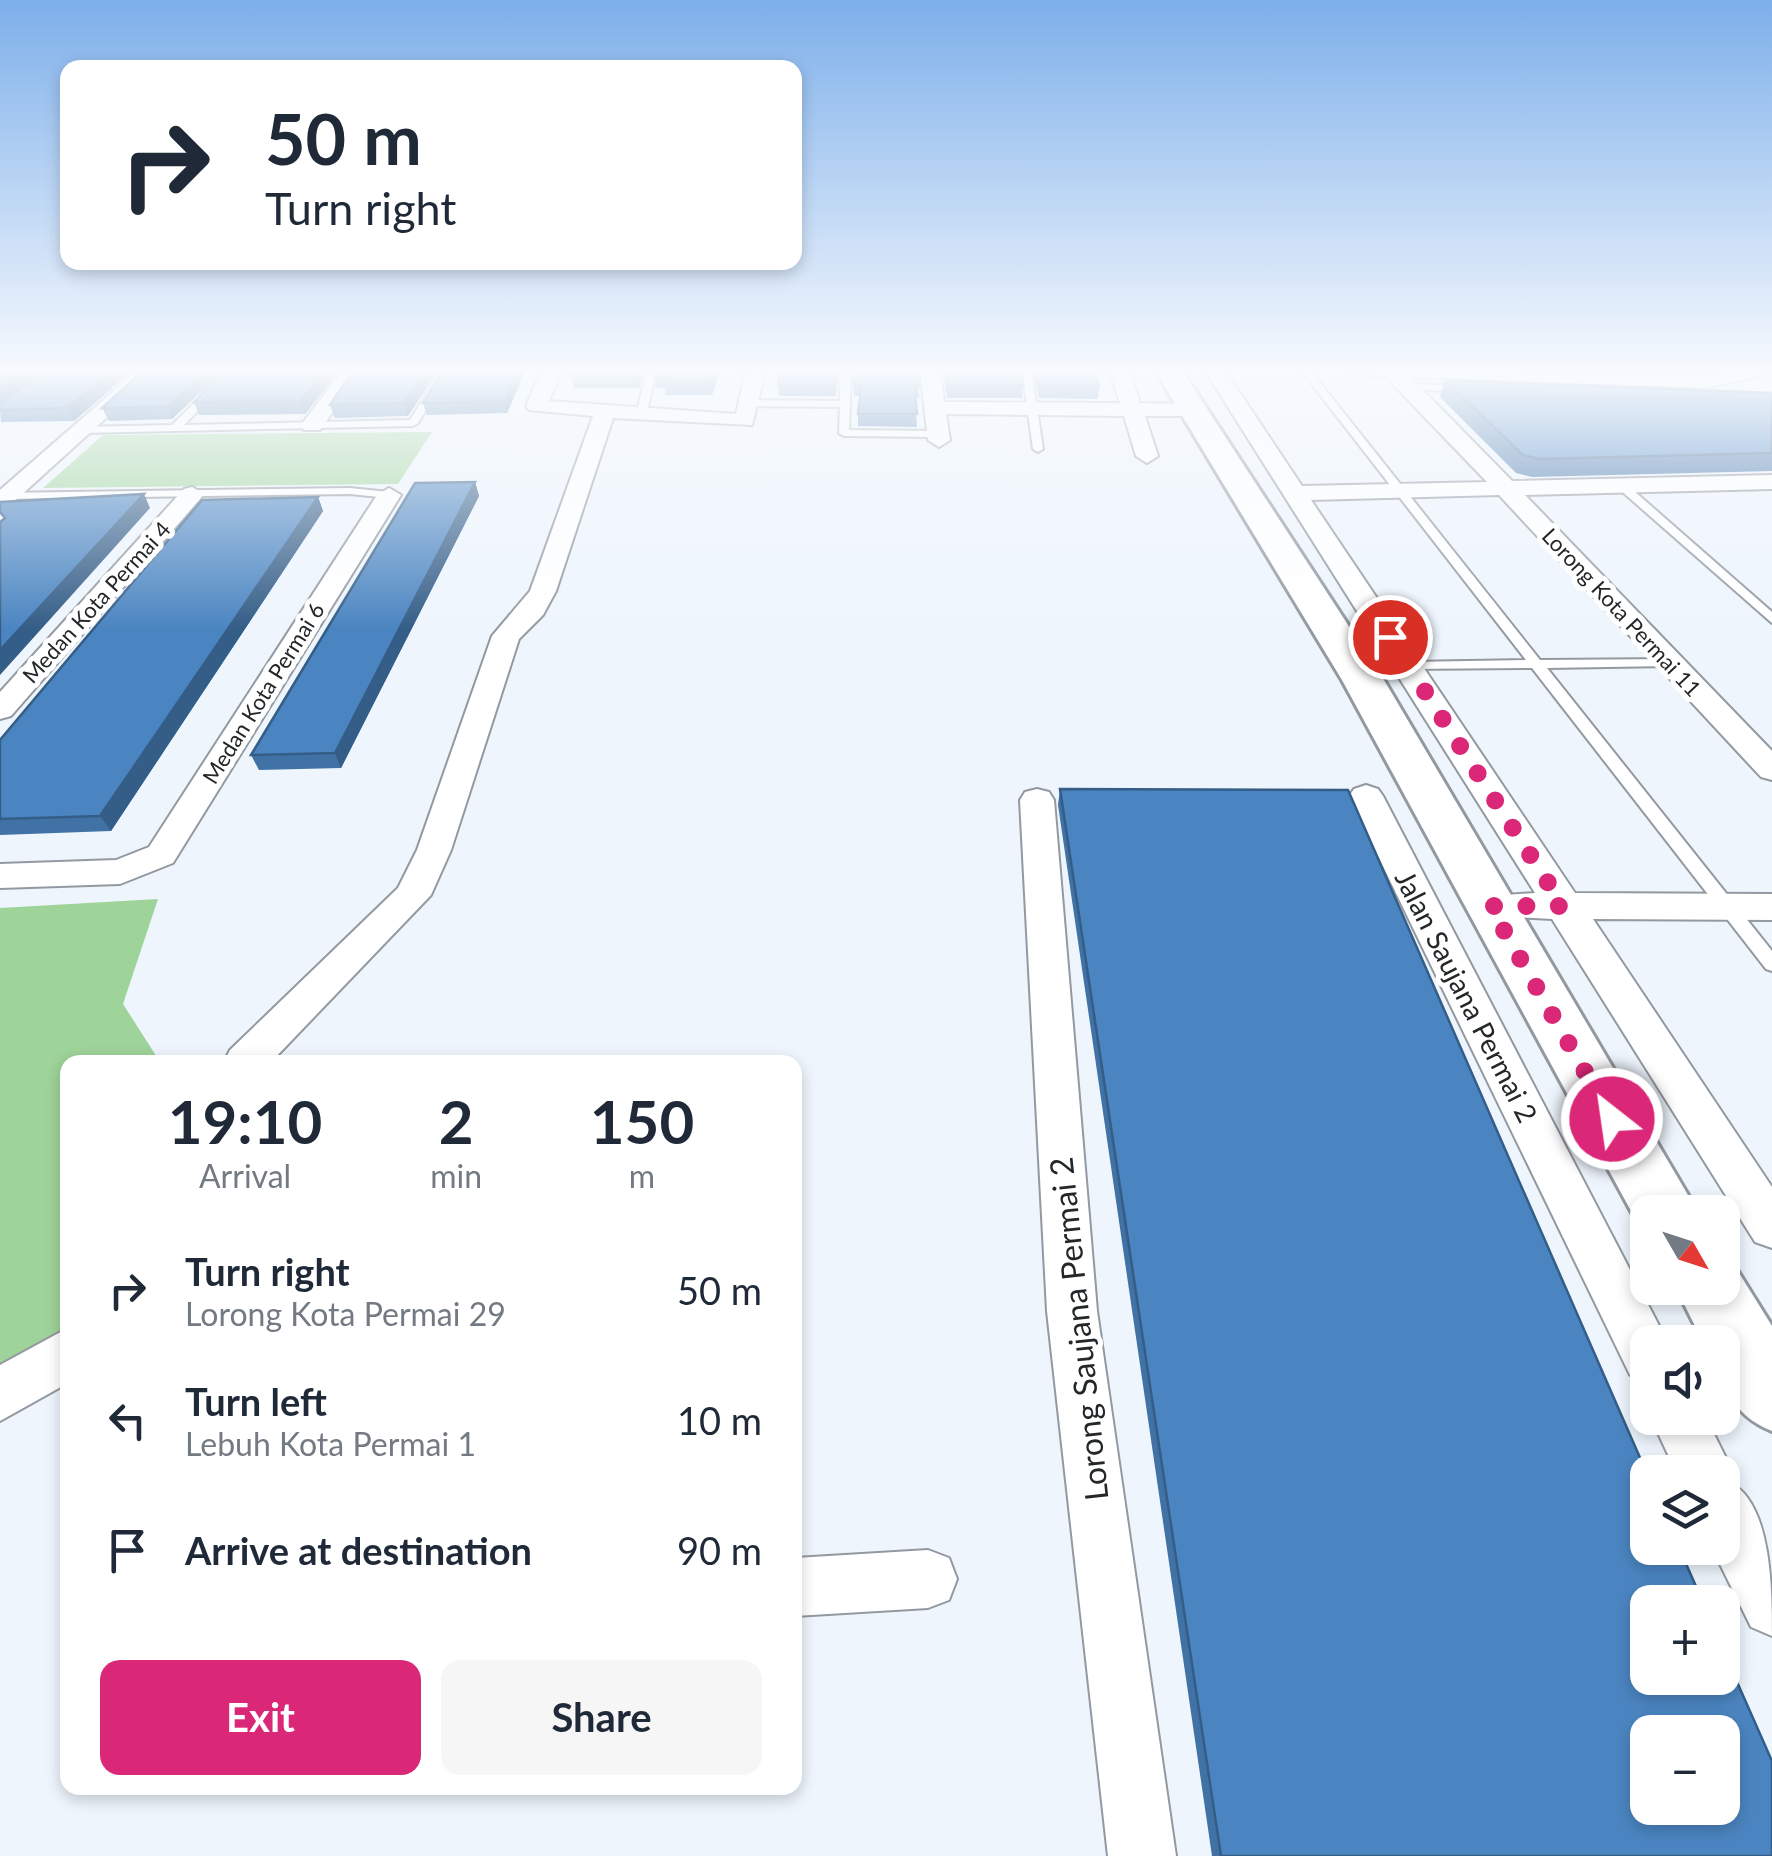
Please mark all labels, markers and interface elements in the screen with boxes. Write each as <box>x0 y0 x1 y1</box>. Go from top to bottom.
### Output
text: 50 m <box>265 96 422 180</box>
icon: right <box>100 100 230 230</box>
text: Turn right <box>265 181 456 235</box>
street label: Medan Kota Permai 4 <box>16 515 176 688</box>
street label: Lorong Kota Permai 11 <box>1537 522 1707 702</box>
pin <box>1348 595 1433 680</box>
street label: Medan Kota Permai 6 <box>196 598 330 788</box>
icon: arrive <box>1363 610 1418 665</box>
street label: Jalan Saujana Permai 2 <box>1389 864 1545 1128</box>
position arrow <box>1560 1067 1664 1171</box>
text: 19:10 <box>168 1085 322 1157</box>
text: 2 <box>439 1085 474 1157</box>
text: 150 <box>590 1085 694 1157</box>
street label: Lorong Saujana Permai 2 <box>1041 1155 1115 1503</box>
text: Arrival <box>199 1156 291 1195</box>
text: min <box>430 1156 482 1195</box>
text: m <box>629 1156 655 1195</box>
north arrow <box>1630 1195 1740 1305</box>
map controls <box>1630 1195 1740 1825</box>
text: Turn right <box>185 1248 350 1294</box>
icon: right <box>100 1263 155 1318</box>
text: 50 m <box>677 1267 762 1313</box>
text: Lorong Kota Permai 29 <box>185 1294 506 1333</box>
button: sound <box>1630 1325 1740 1435</box>
text: Turn left <box>185 1378 327 1424</box>
icon: left <box>100 1393 155 1448</box>
text: 10 m <box>677 1397 762 1443</box>
text: Lebuh Kota Permai 1 <box>185 1424 476 1463</box>
button: layers <box>1630 1455 1740 1565</box>
icon: arrive <box>100 1523 155 1578</box>
text: Arrive at destination <box>185 1527 532 1573</box>
text: 90 m <box>677 1527 762 1573</box>
button: + <box>1630 1585 1740 1695</box>
button: Exit <box>100 1660 421 1775</box>
button: Share <box>441 1660 762 1775</box>
button: − <box>1630 1715 1740 1825</box>

